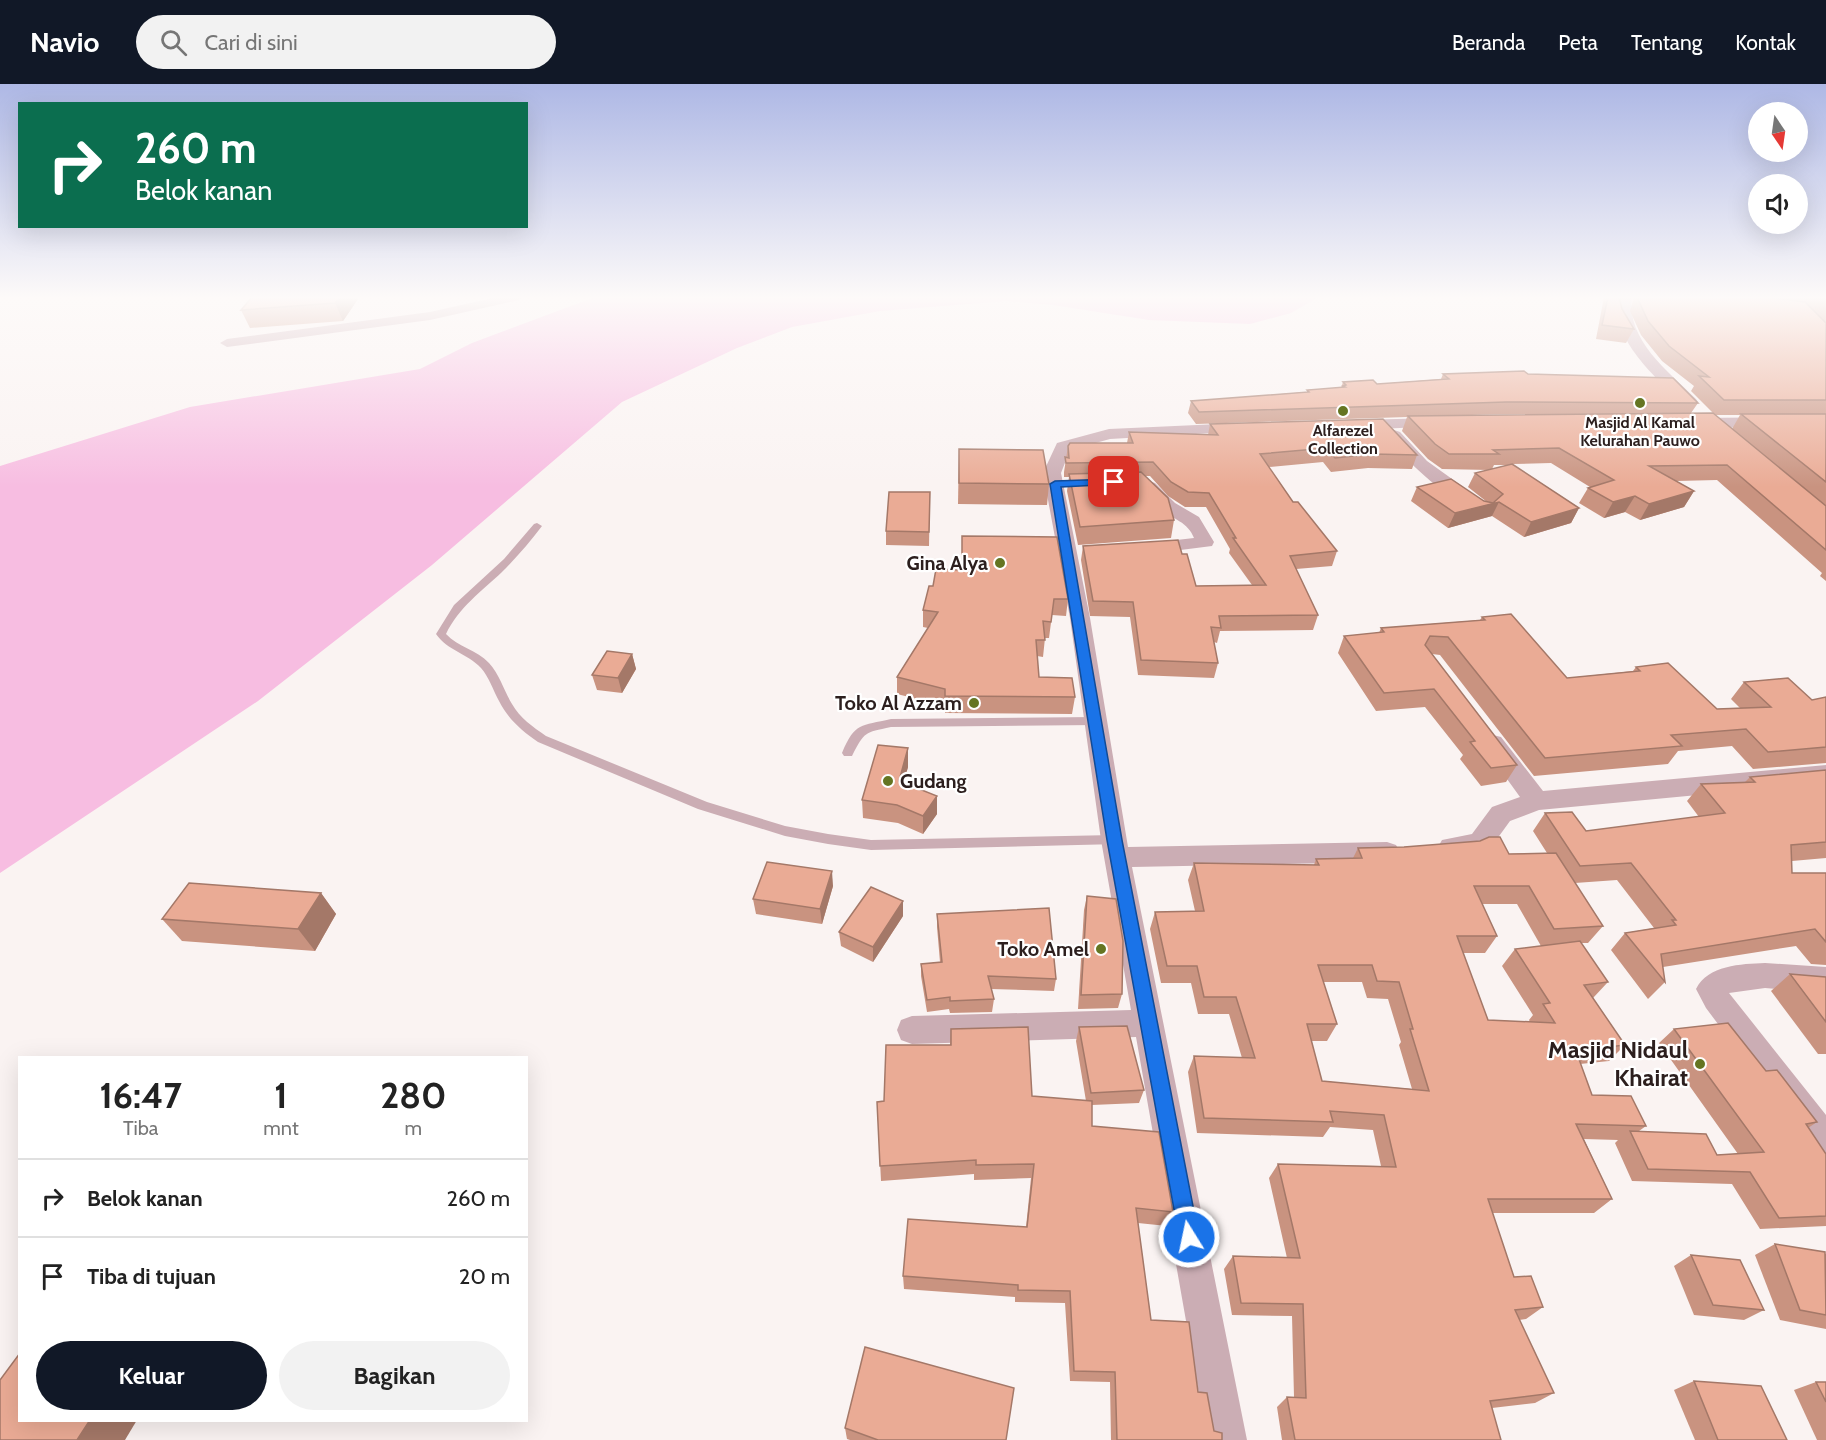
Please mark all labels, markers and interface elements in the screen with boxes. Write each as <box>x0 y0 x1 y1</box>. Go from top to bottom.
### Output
search box <box>136 15 556 69</box>
text: Navio <box>30 25 100 59</box>
icon: search <box>157 26 190 59</box>
text: Cari di sini <box>205 29 298 56</box>
text: Beranda <box>1452 30 1525 55</box>
text: Peta <box>1558 30 1598 55</box>
text: Tentang <box>1631 30 1702 55</box>
text: Kontak <box>1735 30 1796 55</box>
north arrow <box>1748 102 1808 162</box>
map controls <box>1748 102 1808 234</box>
text: 260 m <box>135 122 256 174</box>
icon: right <box>36 126 114 204</box>
text: Belok kanan <box>135 174 272 207</box>
button: sound <box>1748 174 1808 234</box>
marker: Masjid Al Kamal Kelurahan Pauwo <box>1633 396 1647 410</box>
marker: Alfarezel Collection <box>1336 404 1350 418</box>
place label: Masjid Al Kamal Kelurahan Pauwo <box>1580 413 1700 450</box>
place label: Alfarezel Collection <box>1308 421 1378 458</box>
pin <box>1088 456 1139 507</box>
icon: arrive <box>1097 465 1130 498</box>
place label: Gina Alya <box>907 551 988 575</box>
marker: Gina Alya <box>993 556 1007 570</box>
place label: Toko Al Azzam <box>835 691 962 715</box>
marker: Toko Al Azzam <box>967 696 981 710</box>
place label: Gudang <box>900 769 967 793</box>
marker: Gudang <box>881 774 895 788</box>
place label: Toko Amel <box>997 937 1089 961</box>
marker: Toko Amel <box>1094 942 1108 956</box>
place label: Masjid Nidaul Khairat <box>1548 1035 1688 1092</box>
marker: Masjid Nidaul Khairat <box>1693 1057 1707 1071</box>
text: 16:47 <box>100 1073 182 1117</box>
text: 1 <box>274 1073 288 1117</box>
text: 280 <box>380 1073 446 1117</box>
text: Tiba <box>123 1116 158 1140</box>
text: mnt <box>263 1116 299 1140</box>
text: m <box>405 1116 422 1140</box>
icon: right <box>36 1182 69 1215</box>
text: Belok kanan <box>87 1185 203 1212</box>
text: 260 m <box>446 1185 510 1212</box>
position arrow <box>1157 1205 1221 1269</box>
icon: arrive <box>36 1260 69 1293</box>
text: Tiba di tujuan <box>87 1263 216 1290</box>
text: 20 m <box>459 1263 510 1290</box>
button: Keluar <box>36 1341 267 1410</box>
button: Bagikan <box>279 1341 510 1410</box>

